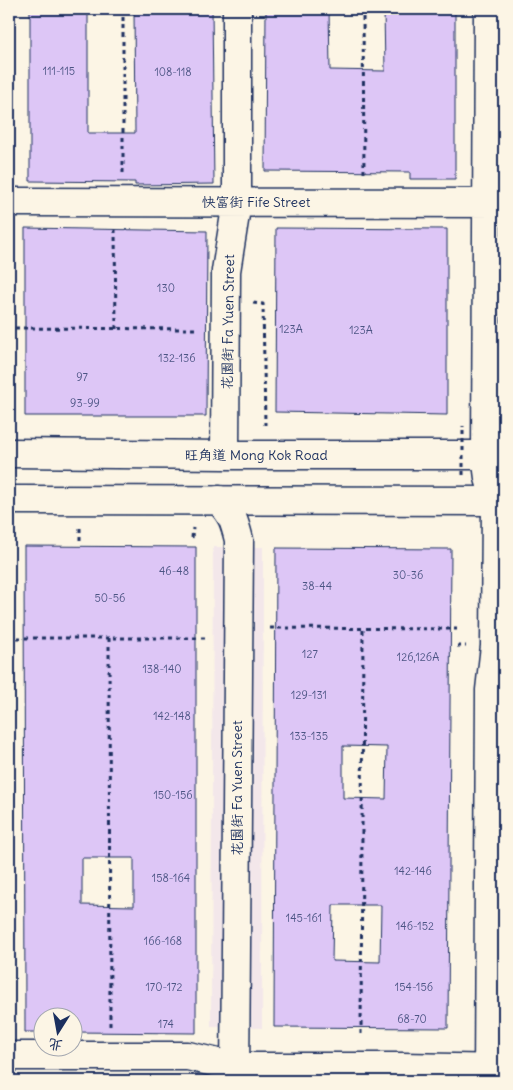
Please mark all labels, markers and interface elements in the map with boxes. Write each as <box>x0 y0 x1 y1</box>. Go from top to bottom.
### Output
house number: 111-115 <box>43 64 75 78</box>
house number: 108-118 <box>154 65 192 79</box>
street label: 快富街 Fife Street <box>202 193 311 211</box>
street label: 花園街 Fa Yuen Street <box>218 254 238 390</box>
house number: 130 <box>157 281 175 295</box>
house number: 123A <box>279 322 303 336</box>
house number: 123A <box>349 323 373 337</box>
house number: 132-136 <box>158 351 196 365</box>
house number: 97 <box>76 370 88 384</box>
house number: 93-99 <box>70 396 100 410</box>
street label: 旺角道 Mong Kok Road <box>184 446 328 464</box>
house number: 46-48 <box>159 564 189 578</box>
house number: 30-36 <box>393 568 423 582</box>
house number: 38-44 <box>302 579 332 593</box>
house number: 50-56 <box>95 591 125 605</box>
house number: 127 <box>302 647 318 661</box>
house number: 126,126A <box>397 650 439 664</box>
house number: 138-140 <box>142 662 182 676</box>
house number: 129-131 <box>291 688 327 702</box>
house number: 142-148 <box>153 709 191 723</box>
street label: 花園街 Fa Yuen Street <box>228 720 246 856</box>
house number: 133-135 <box>290 729 328 743</box>
house number: 150-156 <box>153 788 193 802</box>
house number: 142-146 <box>394 864 432 878</box>
house number: 158-164 <box>152 871 190 885</box>
house number: 145-161 <box>286 911 322 925</box>
house number: 146-152 <box>396 919 434 933</box>
house number: 166-168 <box>144 934 182 948</box>
house number: 170-172 <box>146 980 182 994</box>
house number: 154-156 <box>395 980 433 994</box>
north arrow <box>32 1008 82 1058</box>
house number: 68-70 <box>397 1012 427 1026</box>
house number: 174 <box>158 1017 174 1031</box>
text: 北 <box>47 1035 64 1055</box>

